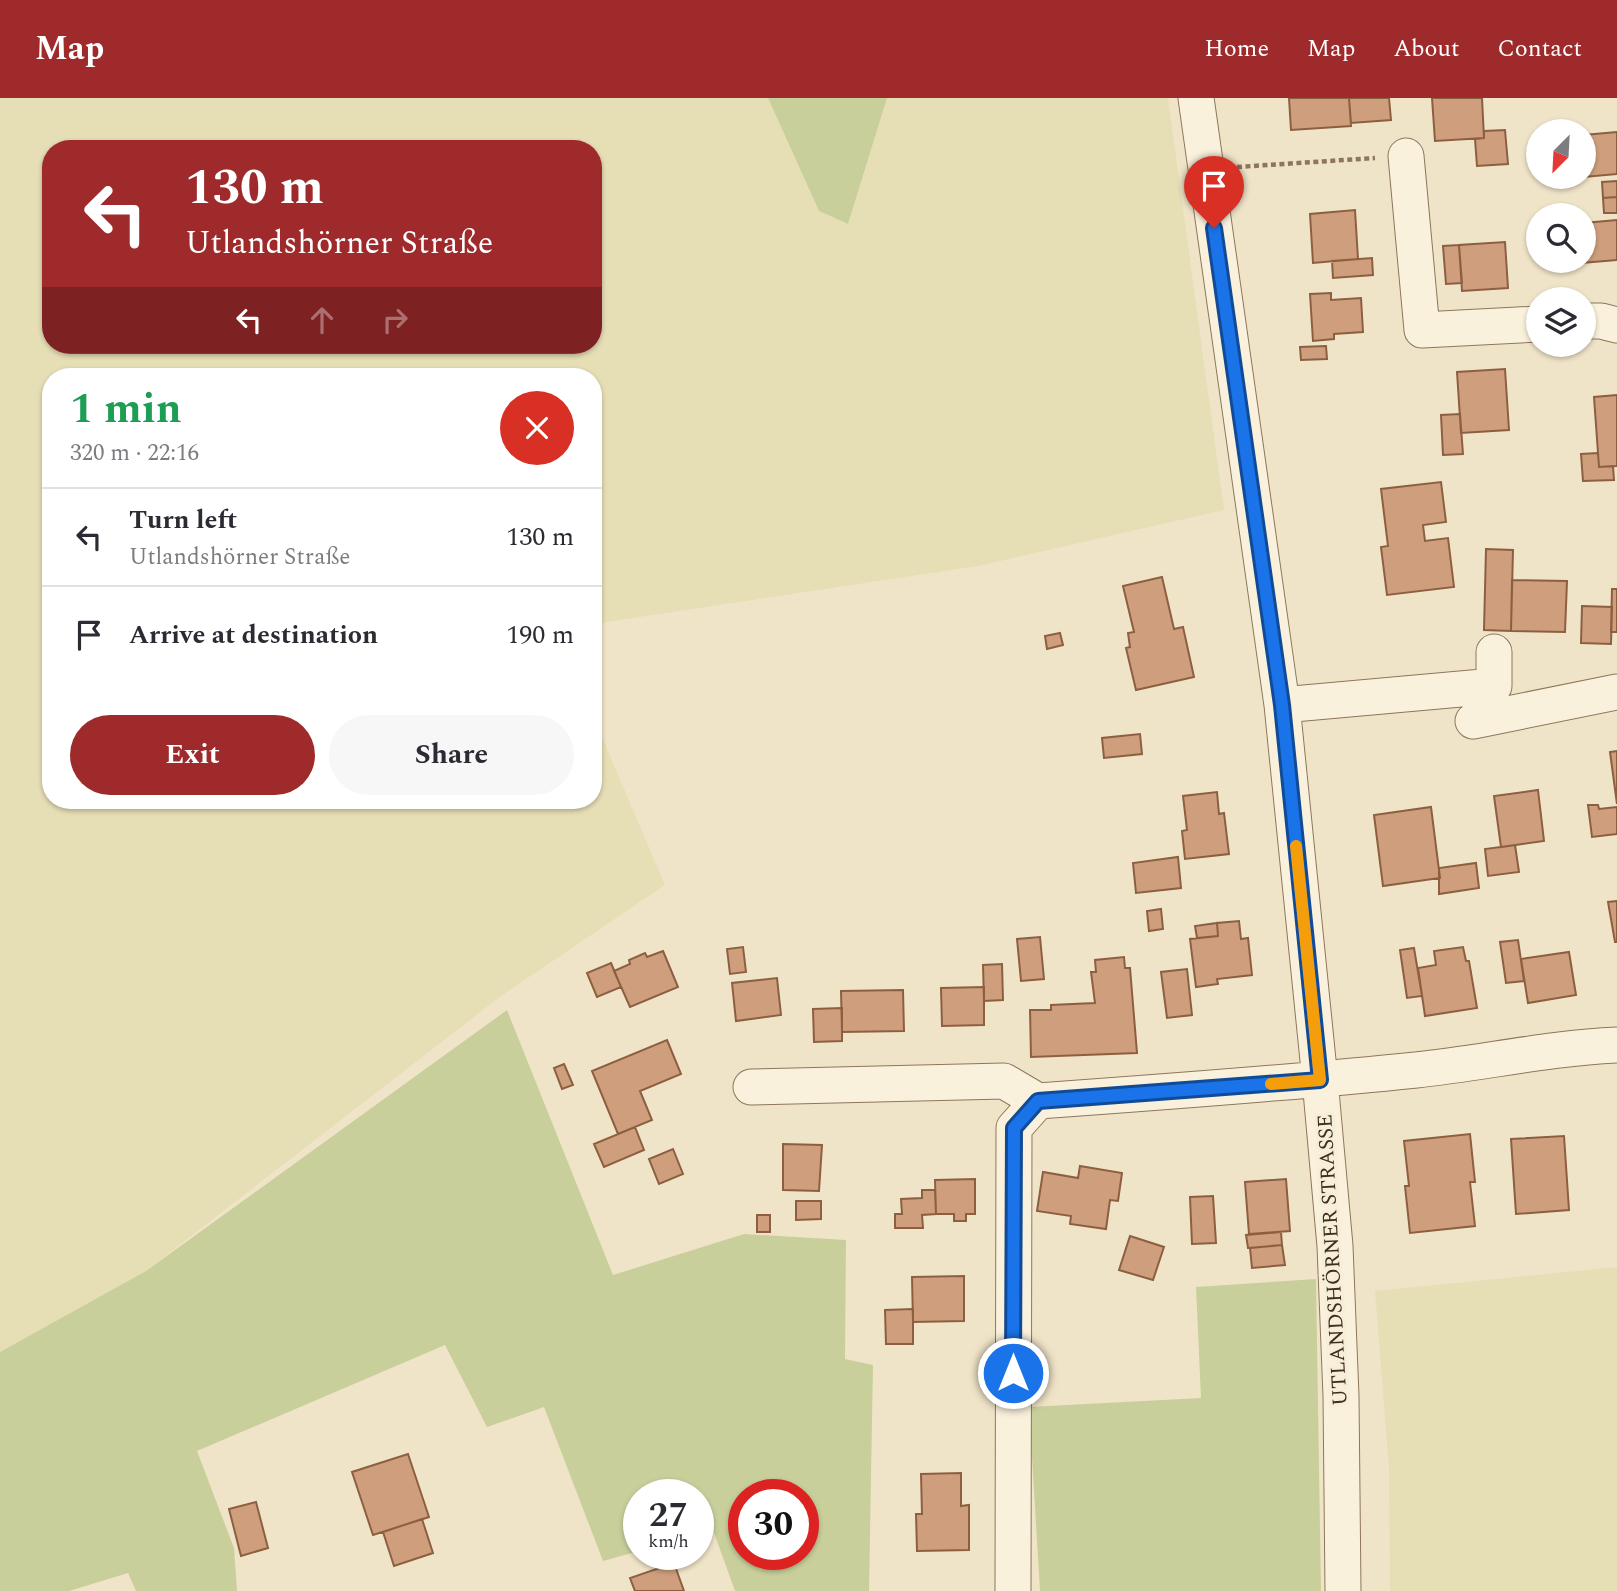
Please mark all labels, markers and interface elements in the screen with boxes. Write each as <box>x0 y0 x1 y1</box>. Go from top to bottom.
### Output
text: Map <box>35 24 104 74</box>
text: Home <box>1204 31 1269 67</box>
text: Map <box>1307 31 1355 67</box>
text: About <box>1393 31 1459 67</box>
text: Contact <box>1497 31 1582 67</box>
north arrow <box>1526 119 1596 189</box>
map controls <box>1526 119 1596 357</box>
text: 130 m <box>185 151 324 226</box>
pin <box>1184 156 1244 228</box>
icon: arrive <box>1195 167 1233 205</box>
icon: left <box>70 168 161 259</box>
button: search <box>1526 203 1596 273</box>
text: Utlandshörner Straße <box>185 219 493 268</box>
button: layers <box>1526 287 1596 357</box>
icon: left <box>230 301 268 339</box>
icon: ahead <box>303 301 341 339</box>
icon: right <box>376 301 414 339</box>
text: 1 min <box>70 378 182 441</box>
button: close <box>500 391 574 465</box>
text: 320 m · 22:16 <box>70 436 199 471</box>
text: Turn left <box>129 500 237 540</box>
text: 130 m <box>506 517 574 557</box>
icon: left <box>70 518 108 556</box>
text: Utlandshörner Straße <box>129 540 350 575</box>
text: Arrive at destination <box>129 615 378 655</box>
text: 190 m <box>506 615 574 655</box>
icon: arrive <box>70 616 108 654</box>
button: Exit <box>70 715 315 795</box>
button: Share <box>329 715 574 795</box>
street label: UTLANDSHÖRNER STRASSE <box>1309 1113 1357 1407</box>
position arrow <box>976 1336 1050 1410</box>
speed limit sign: 30 <box>728 1479 819 1570</box>
text: 27 <box>649 1489 688 1542</box>
text: km/h <box>648 1528 689 1555</box>

